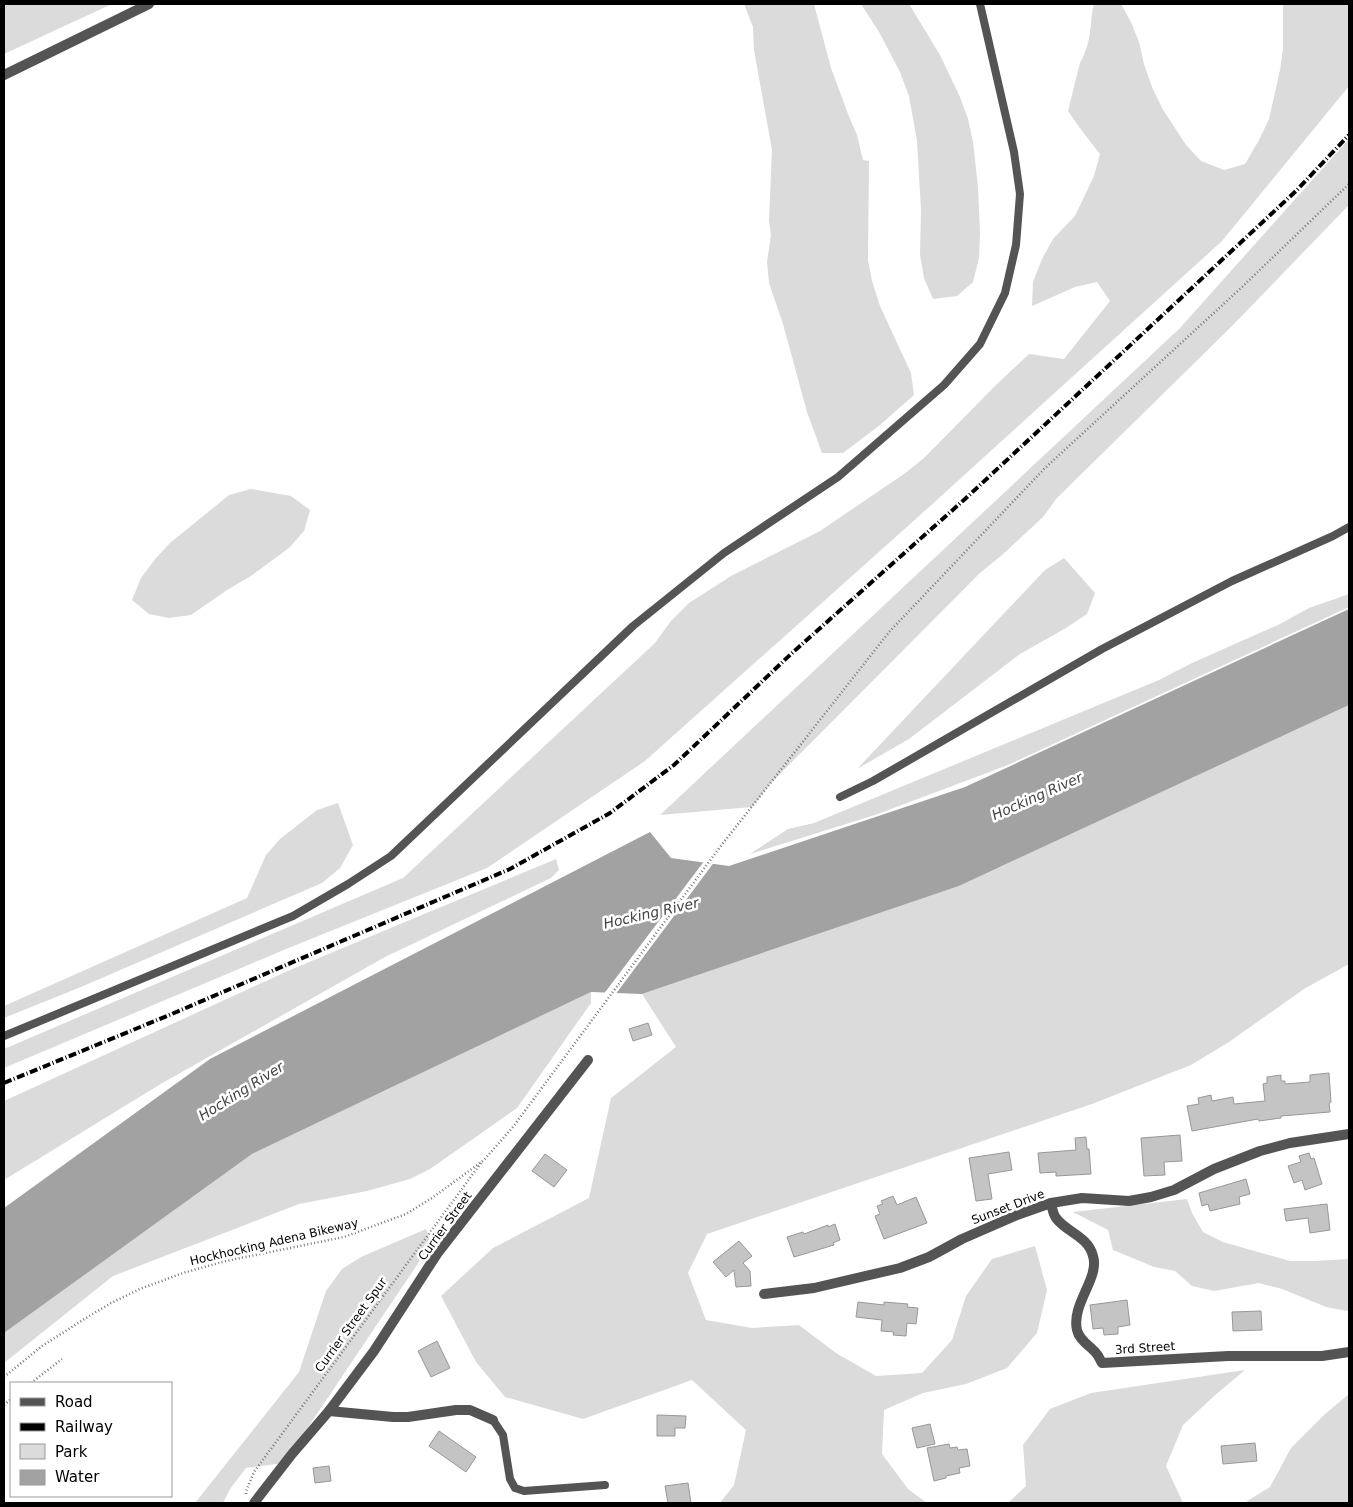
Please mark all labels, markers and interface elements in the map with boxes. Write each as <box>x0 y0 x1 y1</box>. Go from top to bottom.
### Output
water label: Hocking River <box>989 768 1086 823</box>
water label: Hocking River <box>602 894 701 932</box>
water label: Hocking River <box>196 1058 288 1124</box>
street label: Sunset Drive <box>970 1187 1046 1227</box>
street label: Currier Street <box>415 1189 475 1263</box>
street label: Hockhocking Adena Bikeway <box>188 1216 360 1268</box>
street label: Currier Street Spur <box>312 1275 390 1375</box>
street label: 3rd Street <box>1114 1339 1176 1357</box>
legend <box>10 1382 172 1497</box>
text: Road <box>55 1393 93 1411</box>
text: Railway <box>55 1418 113 1436</box>
text: Park <box>55 1443 88 1461</box>
text: Water <box>55 1468 100 1486</box>

